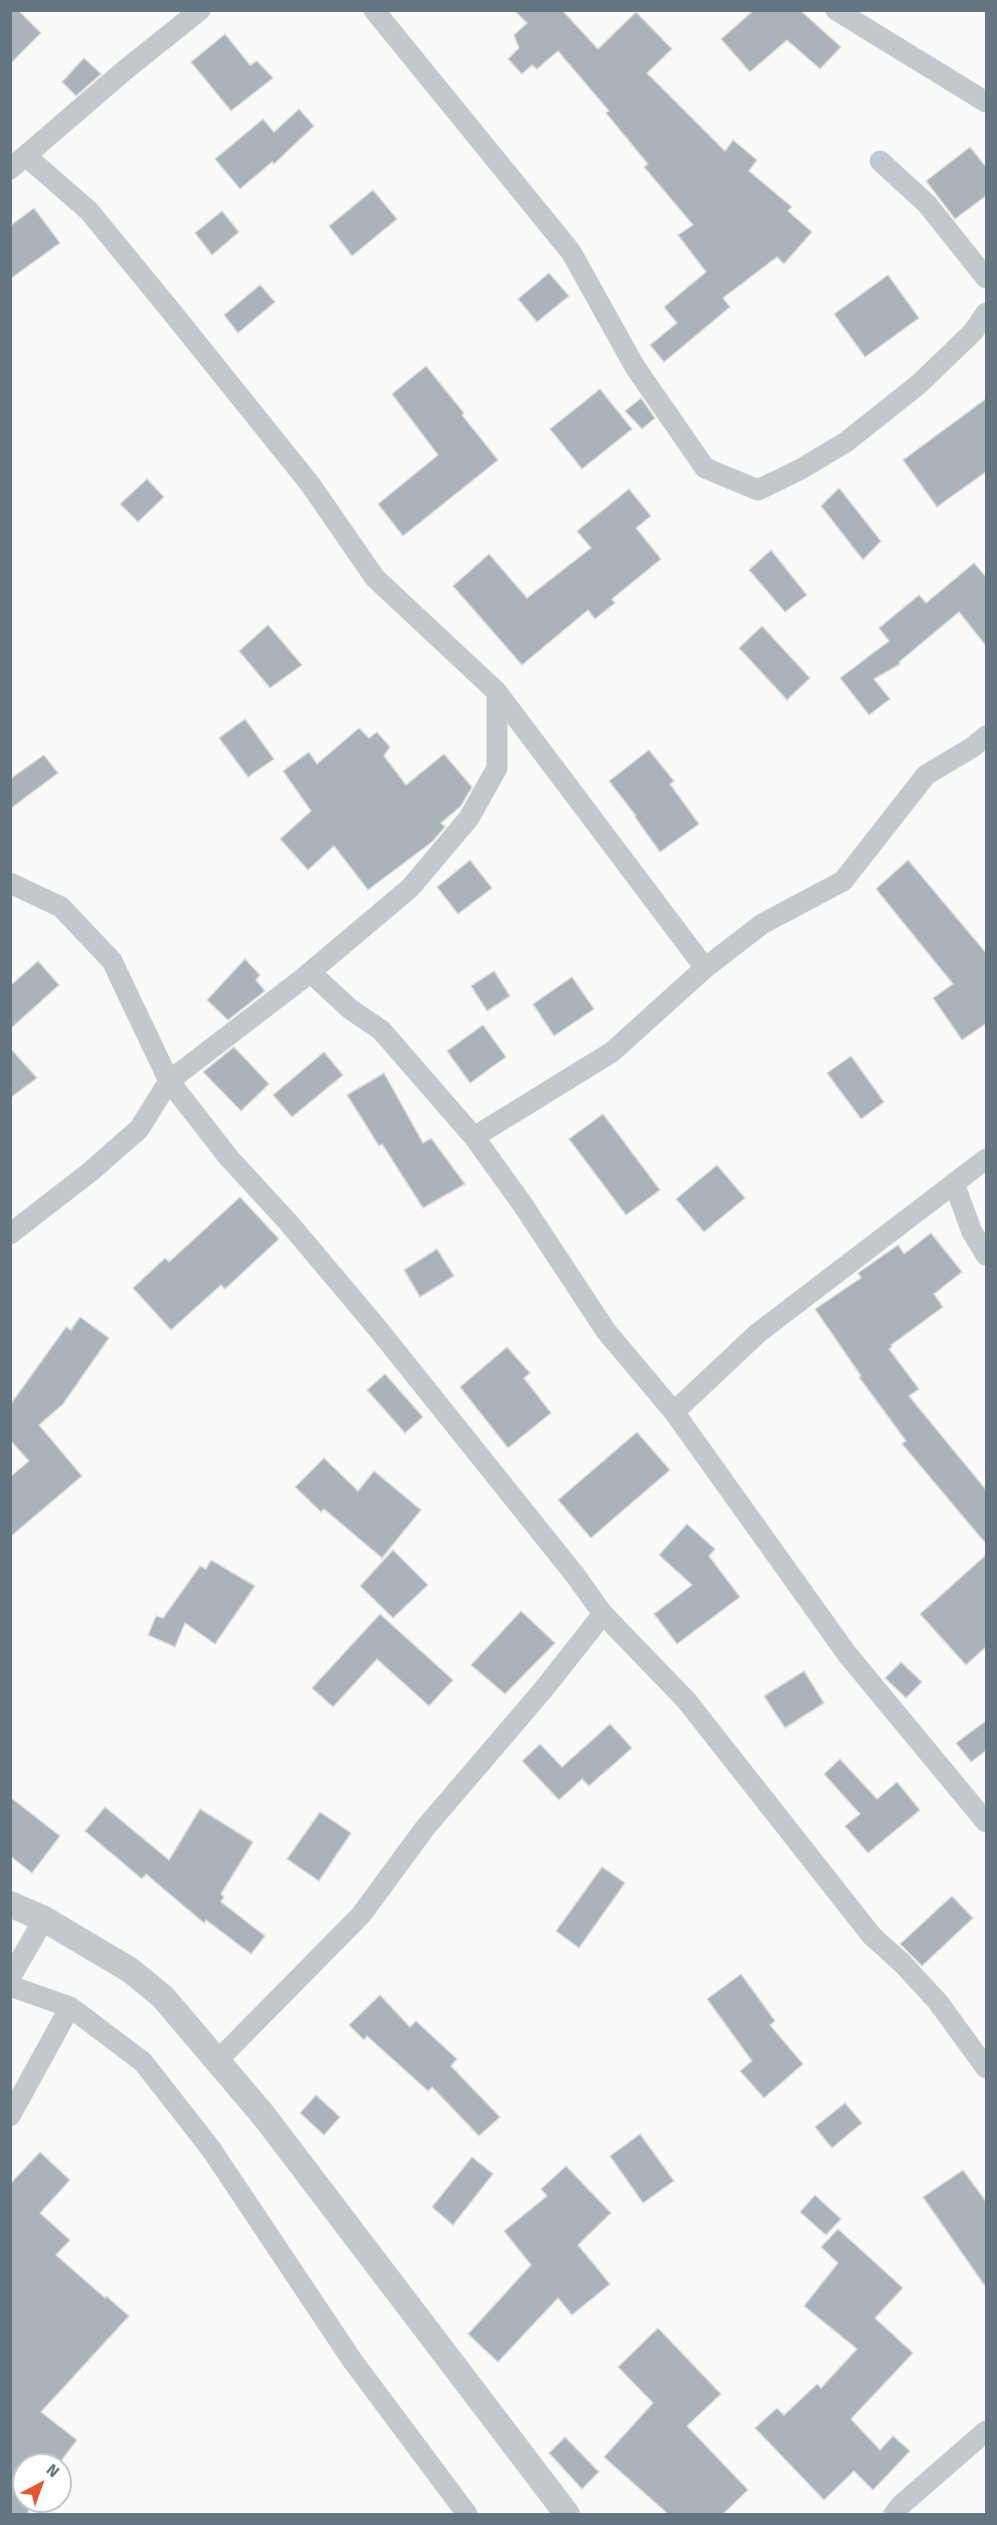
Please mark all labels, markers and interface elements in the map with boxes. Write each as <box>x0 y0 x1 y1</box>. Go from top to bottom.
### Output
north arrow <box>12 2453 72 2513</box>
text: N <box>43 2460 63 2481</box>

